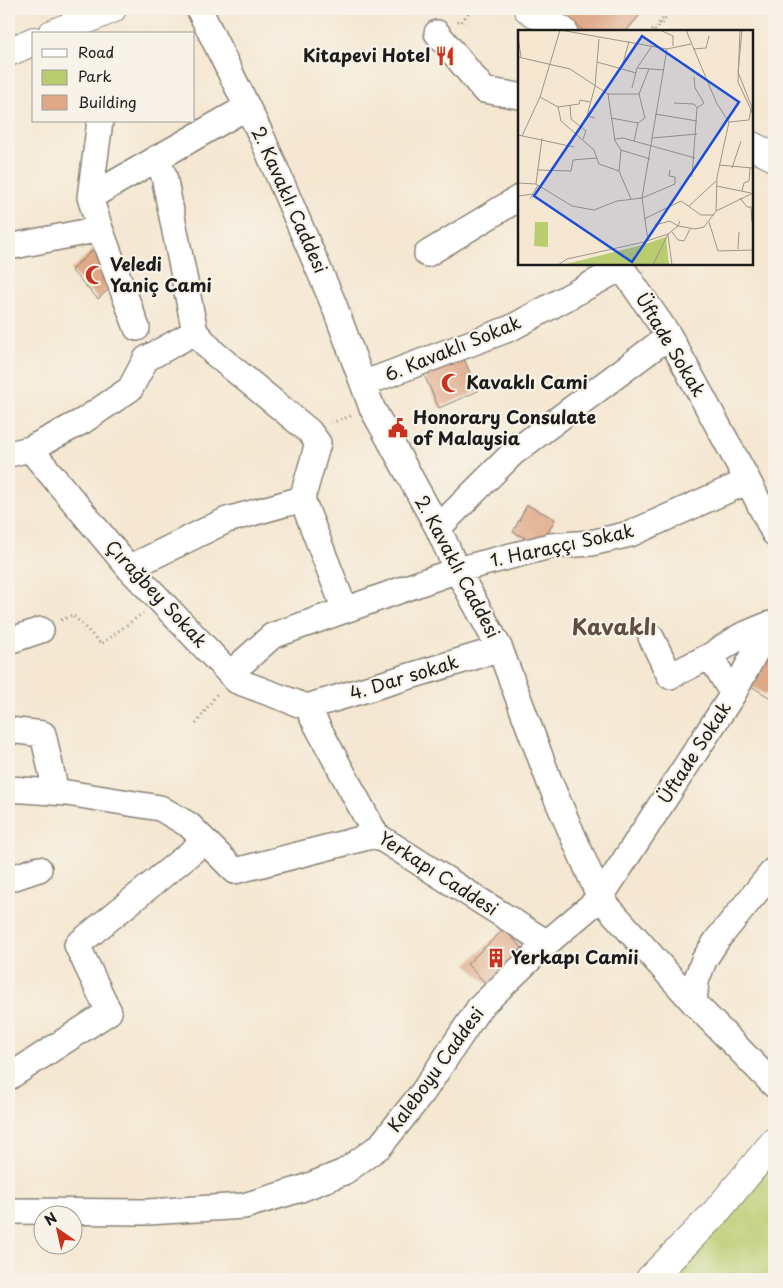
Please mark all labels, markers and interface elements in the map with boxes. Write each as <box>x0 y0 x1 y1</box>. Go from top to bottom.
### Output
inset map <box>518 30 753 265</box>
legend <box>32 32 195 122</box>
text: Road <box>78 40 114 63</box>
place label: Kitapevi Hotel <box>303 41 430 68</box>
restaurant icon: Kitapevi Hotel <box>434 45 456 67</box>
text: Park <box>78 64 112 87</box>
text: Building <box>78 90 137 113</box>
street label: 2. Kavaklı Caddesi <box>246 122 335 277</box>
place label: Veledi Yaniç Cami <box>110 250 212 298</box>
mosque icon: Veledi Yaniç Cami <box>84 264 106 286</box>
street label: Üftade Sokak <box>630 287 713 401</box>
street label: 6. Kavaklı Sokak <box>380 308 525 387</box>
place label: Kavaklı Cami <box>466 368 588 395</box>
mosque icon: Kavaklı Cami <box>440 372 462 394</box>
place label: Honorary Consulate of Malaysia <box>413 403 597 451</box>
public building icon: Honorary Consulate of Malaysia <box>387 417 409 439</box>
street label: 2. Kavaklı Caddesi <box>409 490 507 643</box>
street label: 1. Haraççı Sokak <box>487 516 636 573</box>
street label: Çırağbey Sokak <box>100 533 214 653</box>
district label: Kavaklı <box>572 609 656 642</box>
street label: 4. Dar sokak <box>346 647 461 706</box>
street label: Üftade Sokak <box>651 696 737 809</box>
street label: Yerkapı Caddesi <box>374 824 504 922</box>
place label: Yerkapı Camii <box>511 943 638 970</box>
building icon: Yerkapı Camii <box>485 947 507 969</box>
street label: Kaleboyu Caddesi <box>380 1001 490 1137</box>
north arrow <box>32 1206 82 1256</box>
text: N <box>40 1207 61 1231</box>

